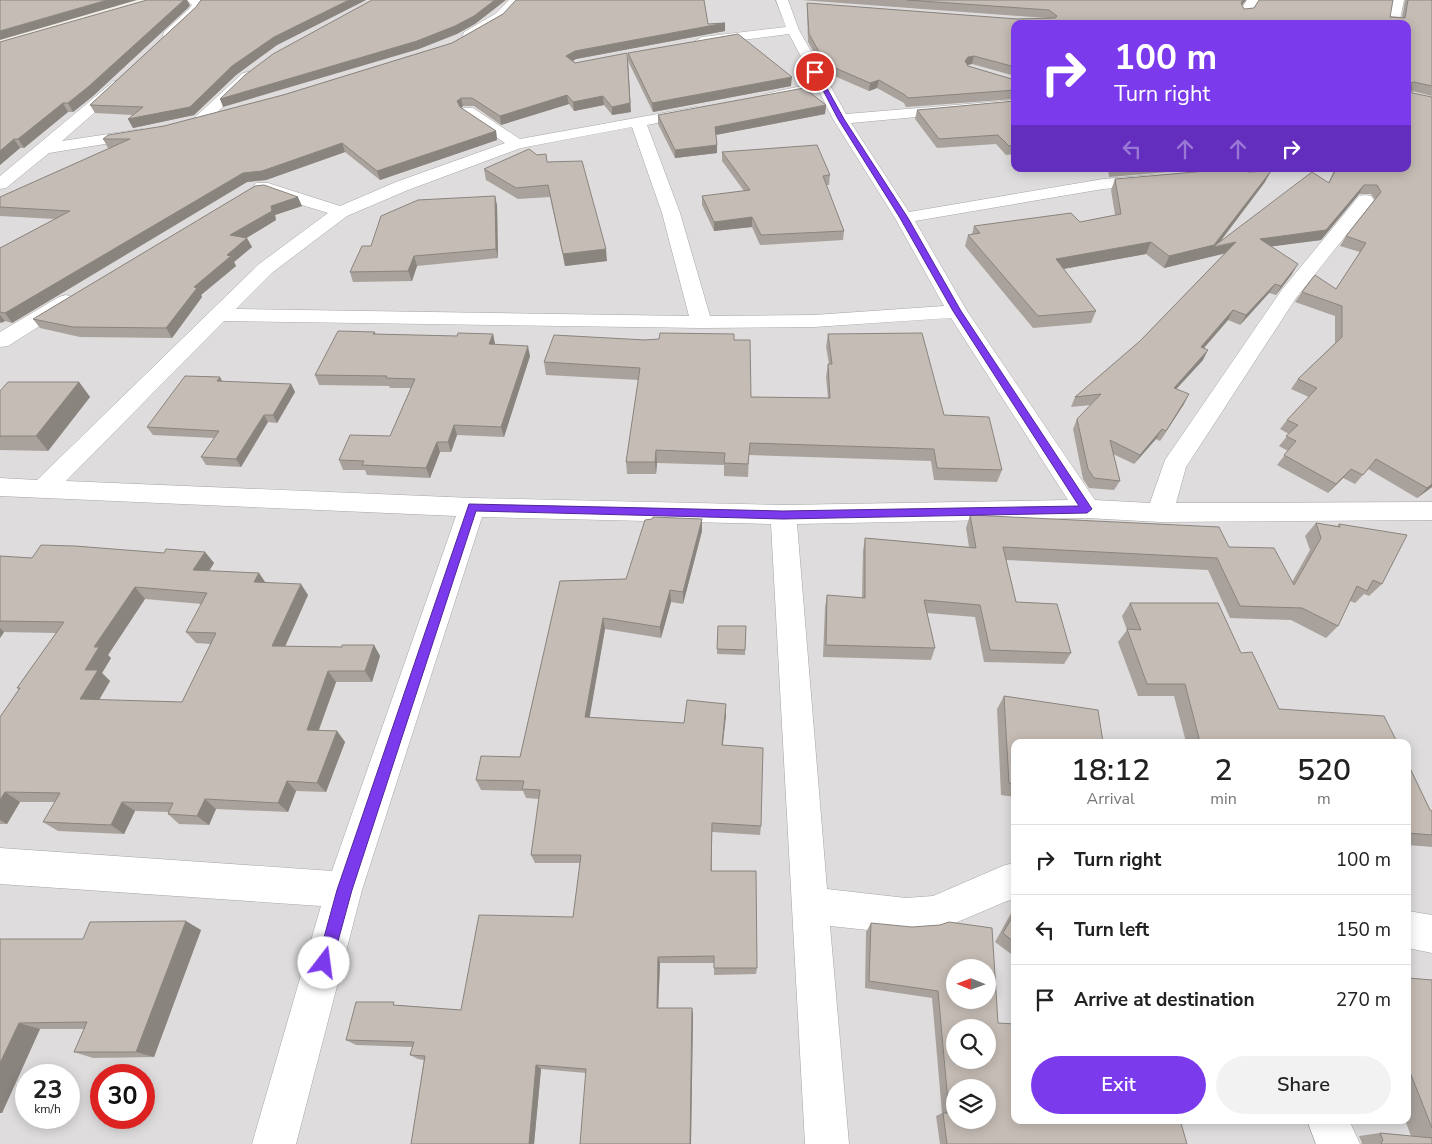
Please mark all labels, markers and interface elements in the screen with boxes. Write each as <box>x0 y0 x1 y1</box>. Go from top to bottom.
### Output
text: 100 m <box>1114 34 1217 81</box>
icon: right <box>1031 40 1096 105</box>
pin <box>794 51 836 93</box>
icon: arrive <box>801 58 829 86</box>
text: Turn right <box>1114 79 1210 109</box>
icon: left <box>1118 135 1146 163</box>
icon: ahead <box>1171 135 1199 163</box>
icon: ahead <box>1224 135 1252 163</box>
icon: right <box>1277 135 1305 163</box>
text: 18:12 <box>1071 750 1150 791</box>
text: 2 <box>1215 750 1233 791</box>
text: 520 <box>1297 750 1351 791</box>
text: Arrival <box>1087 788 1135 810</box>
text: min <box>1210 788 1237 810</box>
text: m <box>1317 788 1331 810</box>
icon: right <box>1031 846 1059 874</box>
text: Turn right <box>1074 847 1161 873</box>
text: 100 m <box>1336 847 1391 873</box>
icon: left <box>1031 916 1059 944</box>
text: Turn left <box>1074 917 1149 943</box>
text: 150 m <box>1336 917 1391 943</box>
position arrow <box>297 936 349 988</box>
north arrow <box>946 959 996 1009</box>
map controls <box>946 959 996 1129</box>
icon: arrive <box>1031 986 1059 1014</box>
text: Arrive at destination <box>1074 987 1255 1013</box>
text: 270 m <box>1336 987 1391 1013</box>
button: search <box>946 1019 996 1069</box>
button: Exit <box>1031 1056 1206 1114</box>
button: Share <box>1216 1056 1391 1114</box>
speed limit sign: 30 <box>90 1064 155 1129</box>
text: 23 <box>32 1073 63 1107</box>
button: layers <box>946 1079 996 1129</box>
text: km/h <box>34 1101 61 1117</box>

